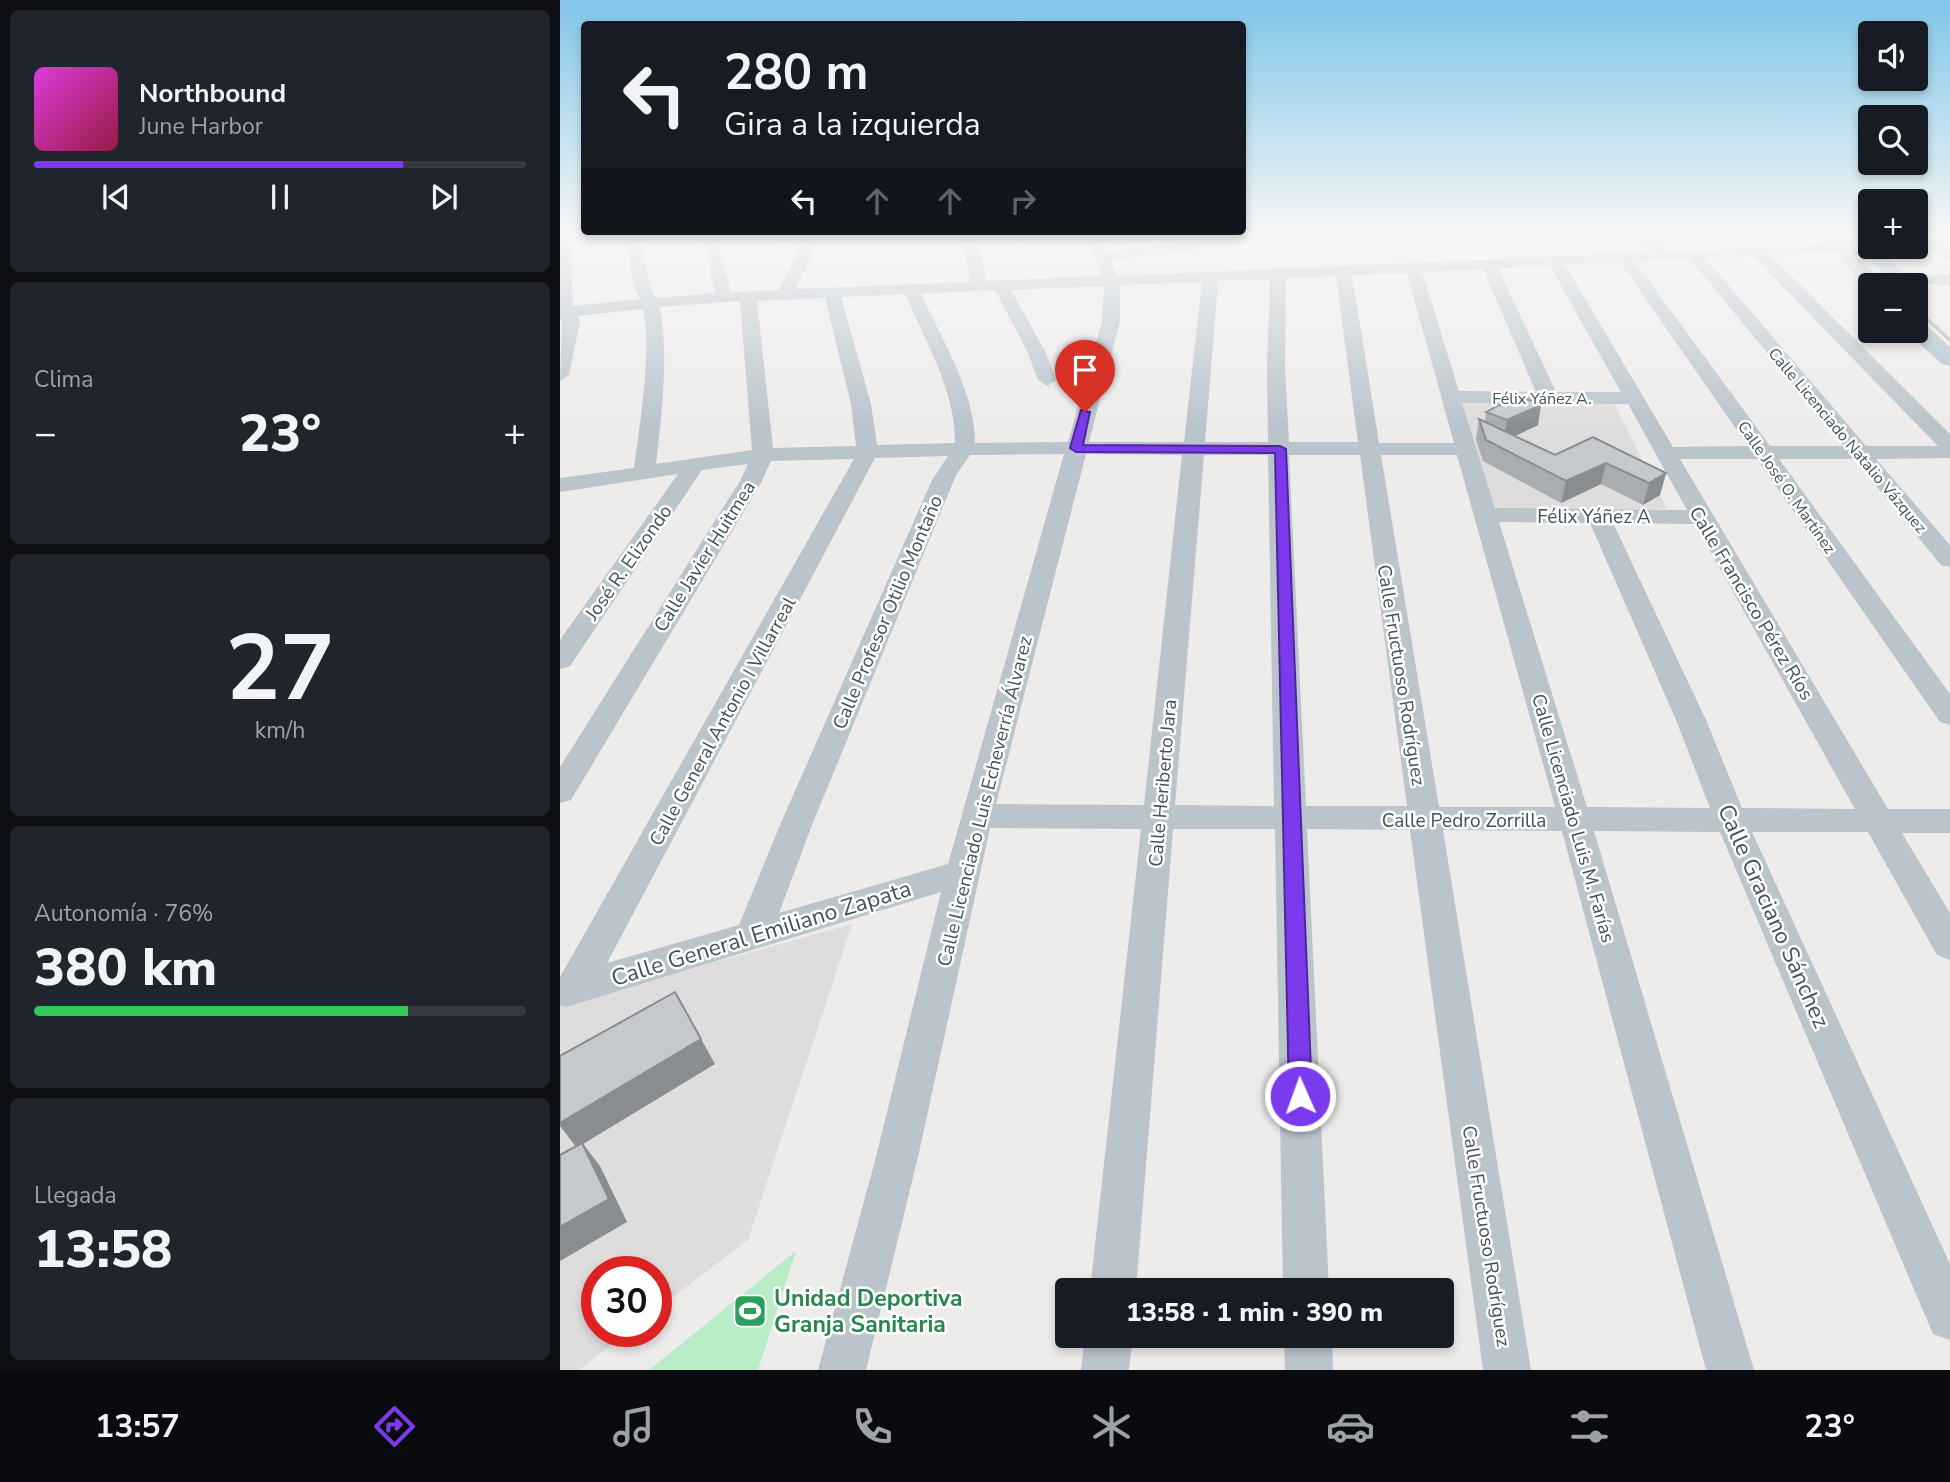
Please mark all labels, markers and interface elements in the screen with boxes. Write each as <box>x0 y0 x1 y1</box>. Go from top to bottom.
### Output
map controls <box>1858 21 1928 343</box>
button: sound <box>1858 21 1928 91</box>
text: 280 m <box>724 39 868 106</box>
icon: left <box>609 49 700 140</box>
text: Northbound <box>139 76 286 111</box>
text: Gira a la izquierda <box>724 103 981 146</box>
button: search <box>1858 105 1928 175</box>
text: June Harbor <box>139 111 263 142</box>
icon: previous <box>97 178 135 216</box>
icon: pause <box>261 178 299 216</box>
icon: next <box>425 178 463 216</box>
icon: left <box>785 182 823 220</box>
icon: ahead <box>858 182 896 220</box>
icon: ahead <box>931 182 969 220</box>
icon: right <box>1004 182 1042 220</box>
button: + <box>1858 189 1928 259</box>
button: − <box>1858 273 1928 343</box>
pin <box>1055 340 1115 412</box>
street label: Calle Licenciado Natalio Vázquez <box>1763 343 1932 538</box>
icon: arrive <box>1066 351 1104 389</box>
text: Clima <box>34 364 94 395</box>
street label: Félix Yáñez A. <box>1492 388 1592 410</box>
text: 23° <box>239 398 321 469</box>
text: − <box>34 408 57 459</box>
text: + <box>503 408 526 459</box>
street label: Calle José O. Martínez <box>1732 417 1840 558</box>
street label: Calle Javier Huitmea <box>648 476 762 637</box>
street label: Calle Profesor Otilio Montaño <box>827 491 949 733</box>
street label: José R. Elizondo <box>579 500 678 626</box>
street label: Calle Francisco Pérez Ríos <box>1683 502 1819 705</box>
street label: Félix Yáñez A <box>1537 504 1651 530</box>
street label: Calle Fructuoso Rodríguez <box>1371 563 1431 788</box>
street label: Calle General Antonio I Villarreal <box>643 592 803 851</box>
text: 27 <box>225 607 335 731</box>
street label: Calle Licenciado Luis Echeverría Álvarez <box>931 633 1039 969</box>
street label: Calle Licenciado Luis M. Farías <box>1525 691 1621 946</box>
street label: Calle Heriberto Jara <box>1143 698 1183 868</box>
text: km/h <box>255 715 305 746</box>
street label: Calle Graciano Sánchez <box>1710 799 1837 1033</box>
street label: Calle Pedro Zorrilla <box>1382 808 1546 834</box>
street label: Calle General Emiliano Zapata <box>607 873 915 994</box>
text: Autonomía · 76% <box>34 898 214 929</box>
text: 380 km <box>34 932 217 1003</box>
position arrow <box>1263 1059 1337 1133</box>
street label: Calle Fructuoso Rodríguez <box>1456 1124 1516 1349</box>
text: Llegada <box>34 1180 117 1211</box>
text: 13:58 <box>34 1214 172 1285</box>
speed limit sign: 30 <box>581 1256 672 1347</box>
place label: Unidad Deportiva Granja Sanitaria <box>774 1283 963 1340</box>
sports icon: Unidad Deportiva Granja Sanitaria <box>731 1292 769 1330</box>
text: 13:58 · 1 min · 390 m <box>1126 1295 1383 1330</box>
icon: directions <box>370 1402 419 1451</box>
icon: music <box>609 1402 658 1451</box>
icon: phone <box>848 1402 897 1451</box>
icon: climate <box>1087 1402 1136 1451</box>
icon: car <box>1326 1402 1375 1451</box>
icon: filters <box>1565 1402 1614 1451</box>
text: 13:57 <box>95 1405 180 1448</box>
text: 23° <box>1804 1405 1855 1448</box>

